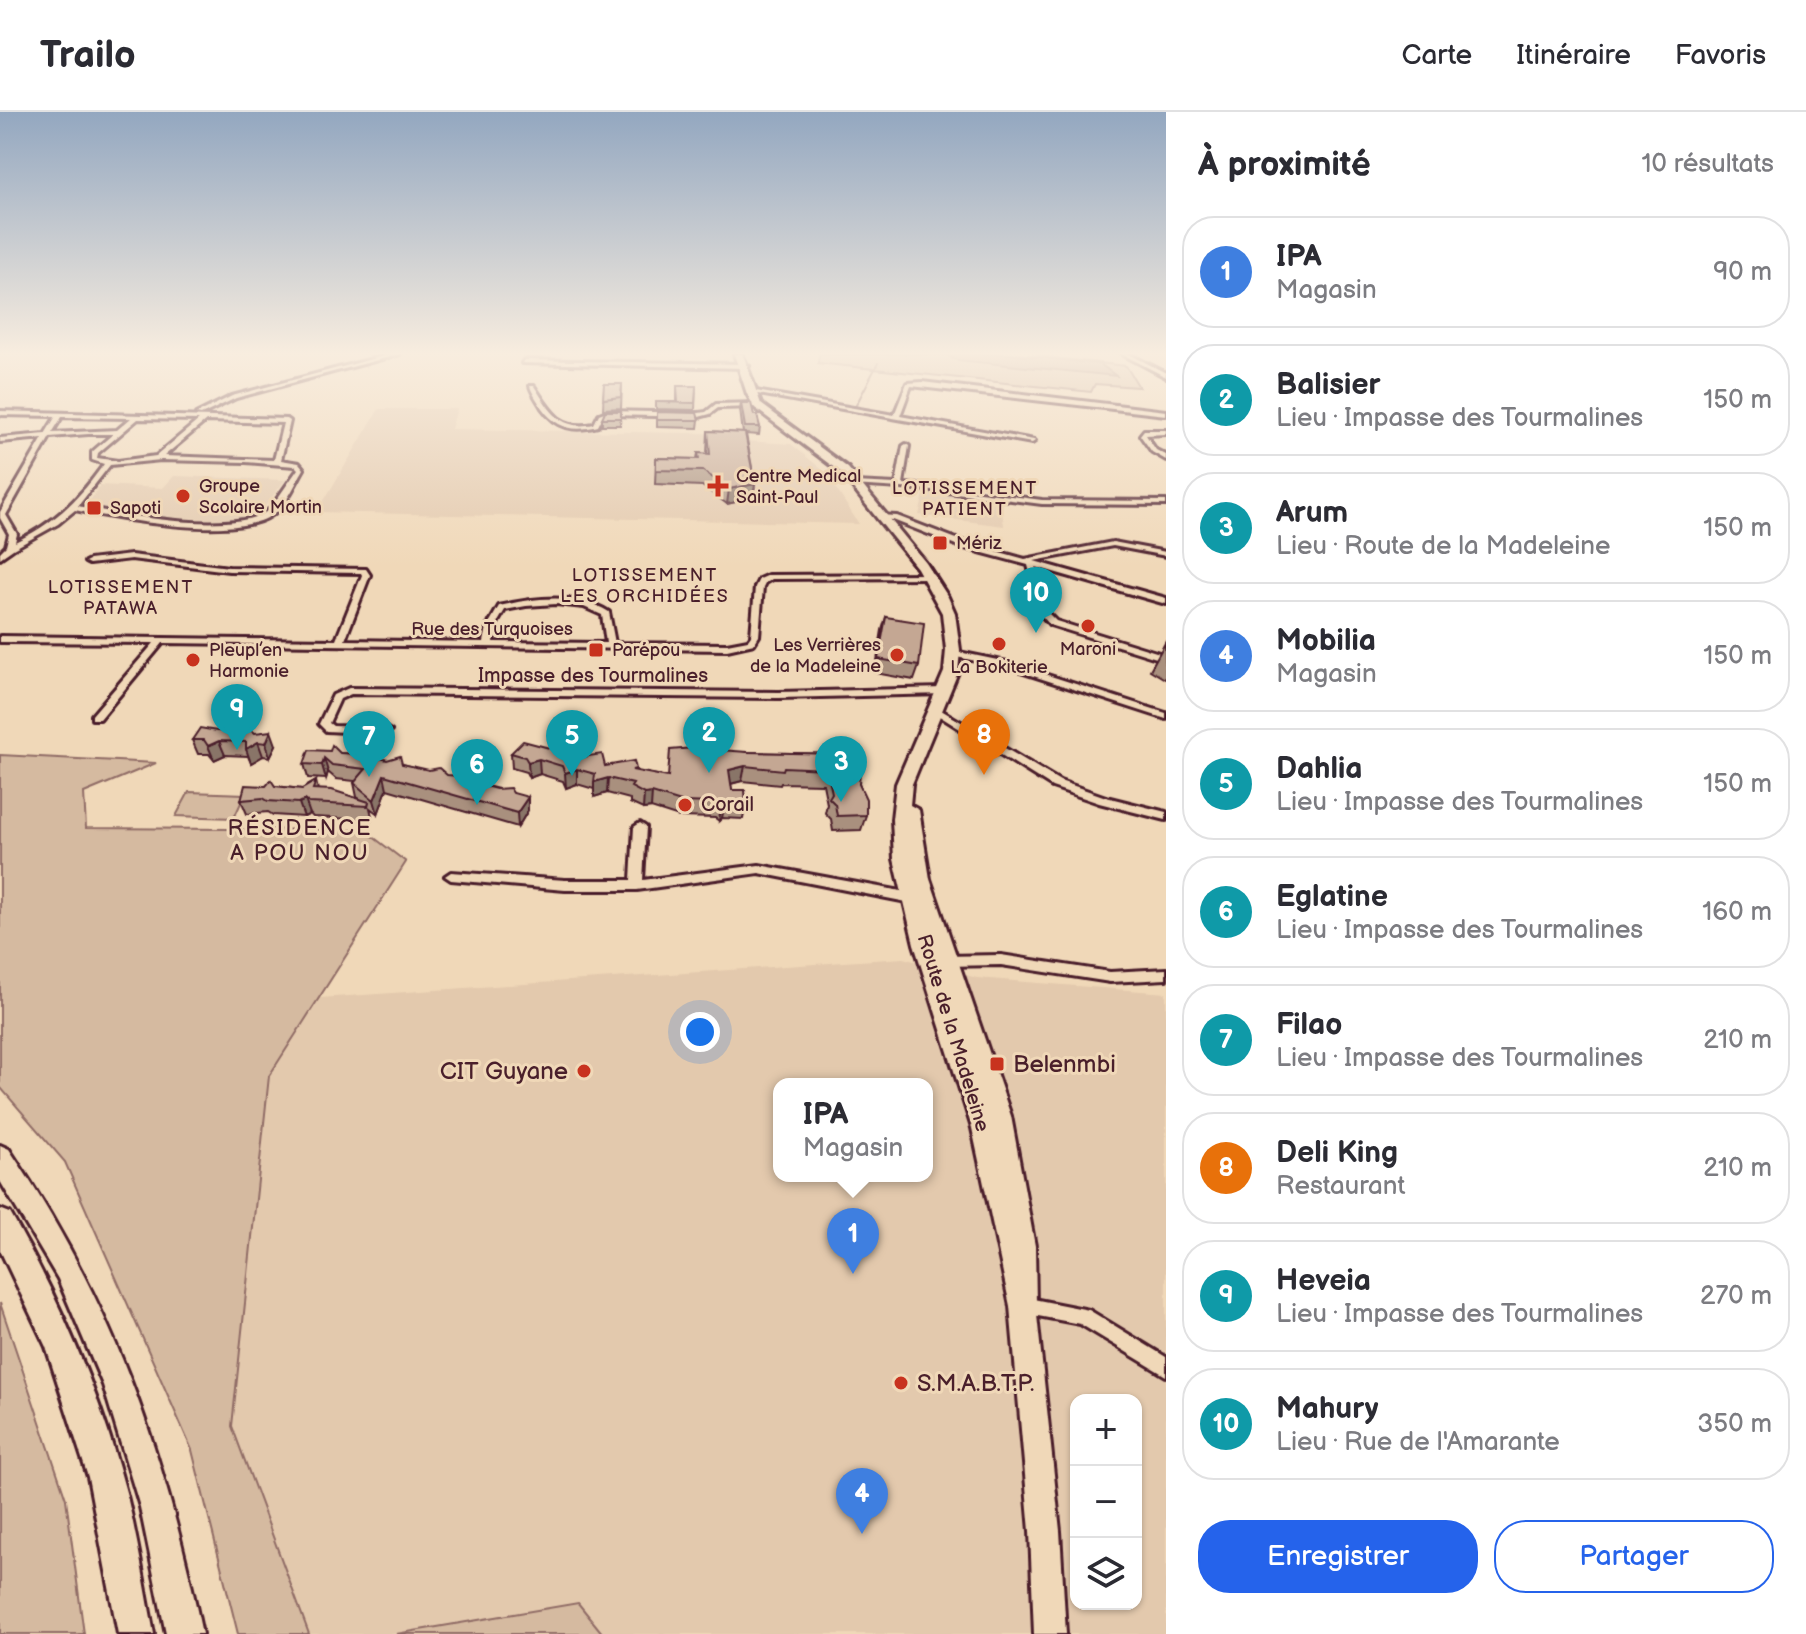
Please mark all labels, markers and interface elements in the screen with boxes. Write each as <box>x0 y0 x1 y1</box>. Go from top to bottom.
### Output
text: Trailo <box>40 33 136 78</box>
text: Carte <box>1402 39 1472 72</box>
text: Itinéraire <box>1516 39 1631 72</box>
text: Favoris <box>1675 39 1766 72</box>
text: À proximité <box>1198 144 1371 185</box>
text: 10 résultats <box>1641 149 1774 180</box>
text: IPA <box>1276 239 1322 275</box>
text: 1 <box>1221 257 1231 288</box>
text: 90 m <box>1713 257 1772 288</box>
text: Magasin <box>1276 275 1377 306</box>
text: Balisier <box>1276 367 1381 403</box>
text: 2 <box>1218 385 1234 416</box>
text: 150 m <box>1703 385 1772 416</box>
text: Lieu · Impasse des Tourmalines <box>1276 403 1643 434</box>
place label: Centre Medical Saint-Paul <box>736 466 861 508</box>
marker: Centre Medical Saint-Paul <box>707 475 729 497</box>
place label: Groupe Scolaire Mortin <box>199 476 322 518</box>
district label: LOTISSEMENT PATIENT <box>892 478 1038 520</box>
marker: Groupe Scolaire Mortin <box>174 487 192 505</box>
text: Arum <box>1276 495 1348 531</box>
place label: Sapoti <box>110 498 161 519</box>
marker: Sapoti <box>85 499 103 517</box>
text: 3 <box>1218 513 1234 544</box>
text: 150 m <box>1703 513 1772 544</box>
text: Lieu · Route de la Madeleine <box>1276 531 1610 562</box>
place label: Mériz <box>956 533 1002 554</box>
marker: Mériz <box>931 534 949 552</box>
district label: LOTISSEMENT LES ORCHIDÉES <box>560 565 730 607</box>
pin: 10 <box>1010 567 1062 633</box>
district label: LOTISSEMENT PATAWA <box>48 577 194 619</box>
marker: Maroni <box>1079 617 1097 635</box>
street label: Rue des Turquoises <box>411 619 573 640</box>
text: Mobilia <box>1276 623 1376 659</box>
place label: Les Verrières de la Madeleine <box>750 635 881 677</box>
marker: La Bokiterie <box>990 635 1008 653</box>
place label: Maroni <box>1060 639 1116 660</box>
place label: Pleupl’en Harmonie <box>209 640 289 682</box>
place label: Parépou <box>612 640 680 661</box>
marker: Parépou <box>587 641 605 659</box>
text: 4 <box>1218 641 1234 672</box>
text: 150 m <box>1703 641 1772 672</box>
marker: Les Verrières de la Madeleine <box>888 646 906 664</box>
marker: Pleupl’en Harmonie <box>184 651 202 669</box>
place label: La Bokiterie <box>950 657 1048 678</box>
text: Magasin <box>1276 659 1377 690</box>
street label: Impasse des Tourmalines <box>478 664 708 688</box>
pin: 9 <box>211 684 263 750</box>
pin: 2 <box>683 707 735 773</box>
pin: 8 <box>958 709 1010 775</box>
pin: 5 <box>546 710 598 776</box>
pin: 7 <box>343 711 395 777</box>
pin: 3 <box>815 736 867 802</box>
pin: 6 <box>451 739 503 805</box>
text: Dahlia <box>1276 751 1363 787</box>
text: 5 <box>1218 769 1234 800</box>
text: 150 m <box>1703 769 1772 800</box>
text: Lieu · Impasse des Tourmalines <box>1276 787 1643 818</box>
place label: Corail <box>701 793 754 817</box>
marker: Corail <box>676 796 694 814</box>
district label: RÉSIDENCE A POU NOU <box>227 814 373 867</box>
text: Eglatine <box>1276 879 1388 915</box>
text: 6 <box>1218 897 1234 928</box>
text: 160 m <box>1702 897 1772 928</box>
text: Lieu · Impasse des Tourmalines <box>1276 915 1643 946</box>
street label: Route de la Madeleine <box>912 931 994 1135</box>
text: Filao <box>1276 1007 1342 1043</box>
your location <box>680 1012 720 1052</box>
text: 7 <box>1219 1025 1233 1056</box>
text: 210 m <box>1703 1025 1772 1056</box>
text: Lieu · Impasse des Tourmalines <box>1276 1043 1643 1074</box>
place label: Belenmbi <box>1013 1050 1116 1079</box>
marker: Belenmbi <box>988 1055 1006 1073</box>
place label: CIT Guyane <box>440 1057 568 1086</box>
marker: CIT Guyane <box>575 1062 593 1080</box>
popup <box>773 1078 933 1182</box>
text: IPA <box>803 1097 848 1133</box>
text: Magasin <box>803 1133 903 1164</box>
text: Deli King <box>1276 1135 1398 1171</box>
text: 8 <box>1218 1153 1234 1184</box>
text: 210 m <box>1703 1153 1772 1184</box>
text: Restaurant <box>1276 1171 1405 1202</box>
pin: 1 <box>827 1208 879 1274</box>
text: Heveia <box>1276 1263 1371 1299</box>
text: 9 <box>1218 1281 1234 1312</box>
text: 270 m <box>1700 1281 1772 1312</box>
text: Lieu · Impasse des Tourmalines <box>1276 1299 1643 1330</box>
place label: S.M.A.B.T.P. <box>917 1369 1034 1398</box>
marker: S.M.A.B.T.P. <box>892 1374 910 1392</box>
text: Mahury <box>1276 1391 1378 1427</box>
map controls <box>1070 1394 1142 1610</box>
button: + <box>1070 1394 1142 1466</box>
text: 10 <box>1212 1409 1240 1440</box>
text: 350 m <box>1697 1409 1772 1440</box>
text: Lieu · Rue de l'Amarante <box>1276 1427 1560 1458</box>
button: − <box>1070 1466 1142 1538</box>
pin: 4 <box>836 1468 888 1534</box>
button: Enregistrer <box>1198 1520 1478 1593</box>
button: Partager <box>1494 1520 1774 1593</box>
button: layers <box>1070 1538 1142 1610</box>

